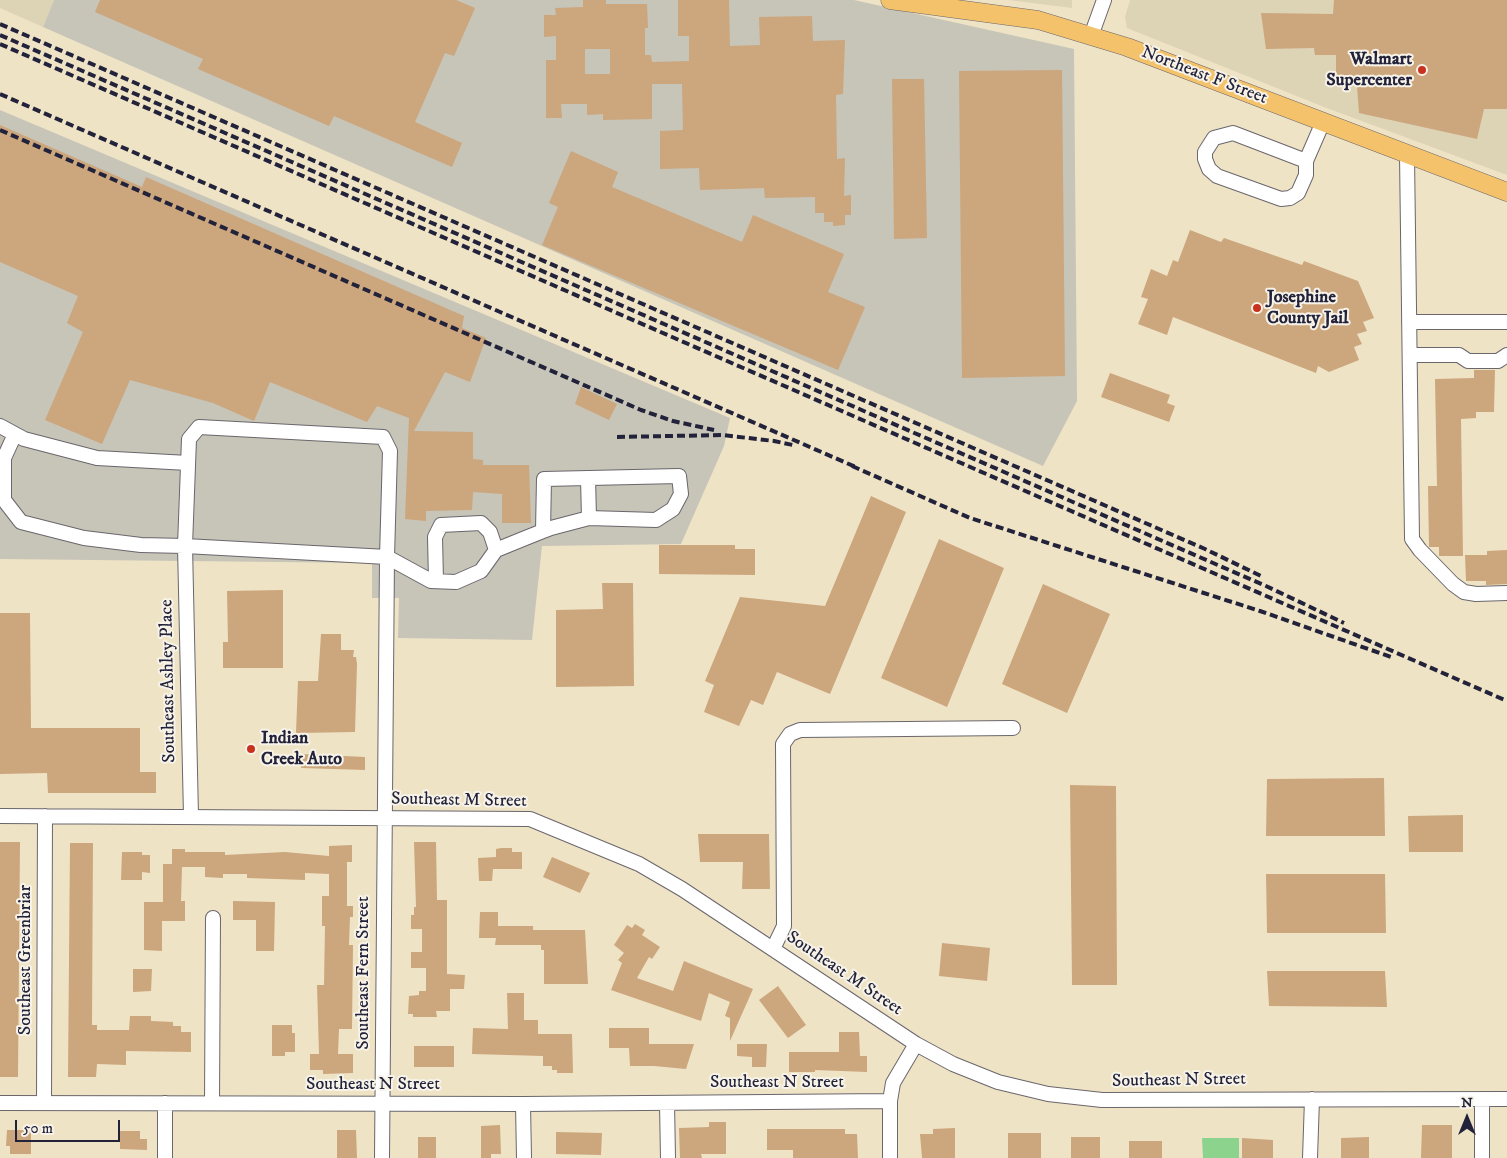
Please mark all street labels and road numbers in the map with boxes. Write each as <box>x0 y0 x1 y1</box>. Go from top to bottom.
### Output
street label: Northeast F Street <box>1138 42 1270 110</box>
street label: Southeast Ashley Place <box>157 599 181 763</box>
street label: Southeast M Street <box>391 789 527 813</box>
street label: Southeast Greenbriar <box>15 885 37 1035</box>
street label: Southeast Fern Street <box>353 896 375 1050</box>
street label: Southeast M Street <box>782 927 906 1021</box>
street label: Southeast N Street <box>1112 1069 1246 1093</box>
street label: Southeast N Street <box>710 1072 844 1094</box>
street label: Southeast N Street <box>306 1074 440 1096</box>

